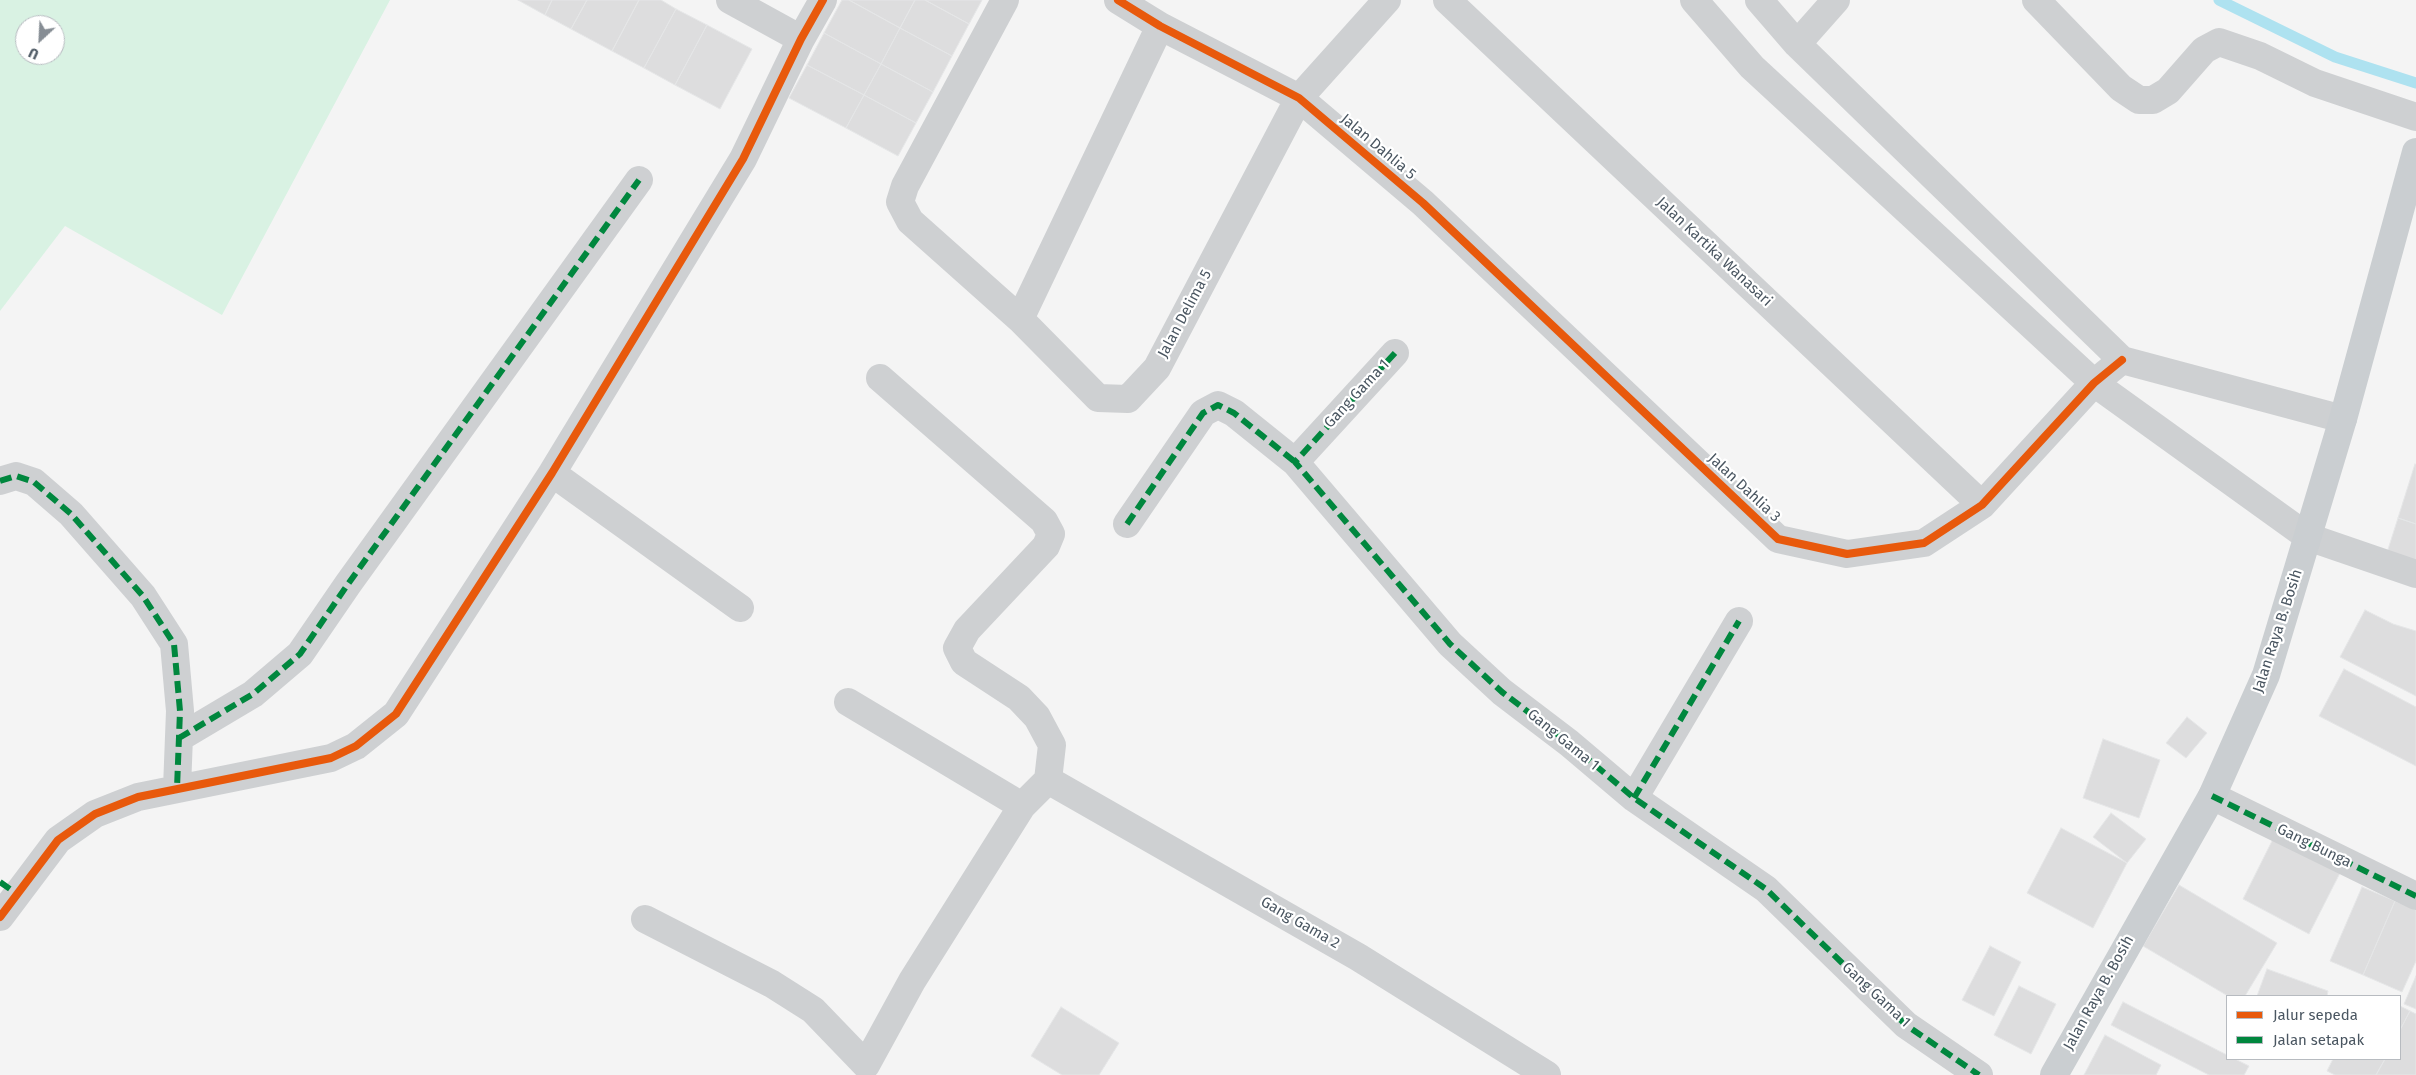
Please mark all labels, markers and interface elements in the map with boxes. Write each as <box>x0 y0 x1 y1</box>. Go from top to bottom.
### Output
north arrow <box>15 15 65 65</box>
text: U <box>26 44 42 63</box>
street label: Jalan Dahlia 5 <box>1337 110 1419 184</box>
street label: Jalan Kartika Wanasari <box>1652 194 1776 310</box>
street label: Jalan Delima 5 <box>1154 267 1216 361</box>
street label: Gang Gama 1 <box>1321 356 1393 432</box>
street label: Jalan Dahlia 3 <box>1704 450 1784 526</box>
street label: Jalan Raya B. Bosih <box>2250 567 2306 695</box>
street label: Gang Gama 1 <box>1523 706 1603 774</box>
street label: Gang Bunga <box>2274 820 2354 872</box>
street label: Gang Gama 2 <box>1257 893 1343 953</box>
street label: Jalan Raya B. Bosih <box>2060 932 2138 1054</box>
street label: Gang Gama 1 <box>1838 959 1914 1031</box>
legend <box>2226 995 2401 1060</box>
text: Jalur sepeda <box>2273 1006 2358 1024</box>
text: Jalan setapak <box>2273 1031 2364 1049</box>

